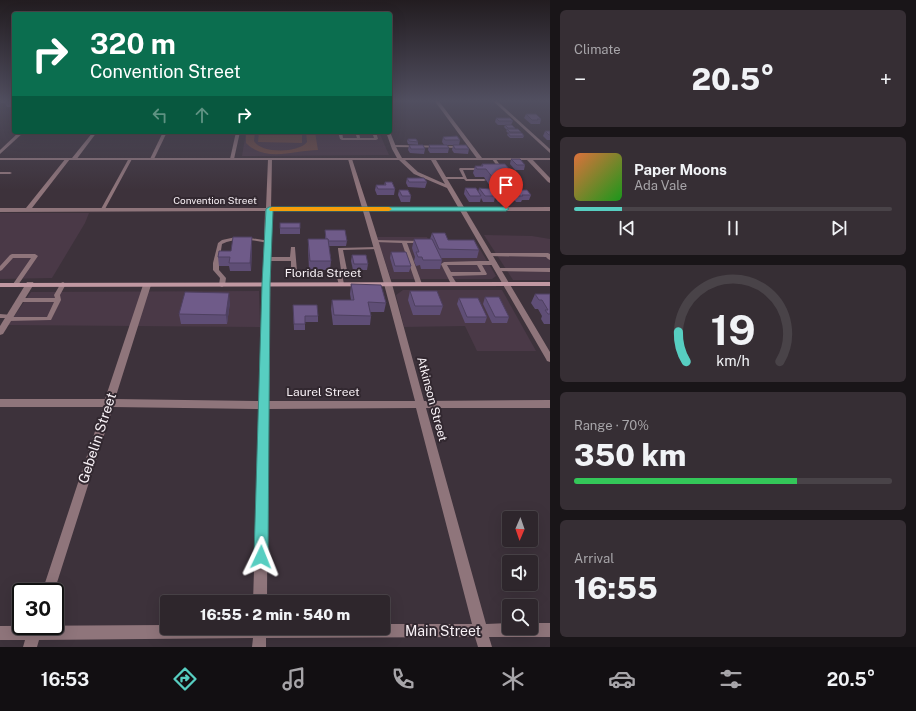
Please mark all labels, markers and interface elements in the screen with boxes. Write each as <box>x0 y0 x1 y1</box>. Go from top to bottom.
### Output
text: 320 m <box>90 27 176 60</box>
icon: right <box>24 28 76 80</box>
text: Climate <box>574 42 621 57</box>
text: Convention Street <box>90 61 241 82</box>
text: 20.5° <box>691 61 775 97</box>
text: − <box>574 66 586 92</box>
text: + <box>880 66 892 92</box>
icon: left <box>149 104 171 126</box>
icon: ahead <box>191 104 213 126</box>
icon: right <box>233 104 255 126</box>
text: Paper Moons <box>634 161 727 178</box>
pin <box>489 168 523 209</box>
icon: arrive <box>495 174 517 196</box>
text: Ada Vale <box>634 178 687 193</box>
street label: Convention Street <box>173 194 257 206</box>
icon: previous <box>616 217 638 239</box>
icon: pause <box>722 217 744 239</box>
icon: next <box>828 217 850 239</box>
street label: Florida Street <box>285 266 362 280</box>
text: 19 <box>710 304 756 353</box>
text: km/h <box>716 351 750 368</box>
street label: Atkinson Street <box>414 355 450 443</box>
street label: Laurel Street <box>286 385 360 399</box>
street label: Gebelin Street <box>75 391 119 485</box>
text: Range · 70% <box>574 418 649 433</box>
text: 350 km <box>574 437 686 473</box>
north arrow <box>502 511 538 547</box>
map controls <box>502 511 538 635</box>
position arrow <box>240 536 282 578</box>
text: Arrival <box>574 551 614 566</box>
button: sound <box>502 555 538 591</box>
text: 16:55 <box>574 570 658 606</box>
speed limit sign: 30 <box>12 583 64 635</box>
button: search <box>502 599 538 635</box>
text: 16:55 · 2 min · 540 m <box>200 606 350 623</box>
street label: Main Street <box>405 623 481 639</box>
icon: directions <box>171 665 199 693</box>
icon: music <box>280 665 308 693</box>
icon: phone <box>389 665 417 693</box>
icon: climate <box>499 665 527 693</box>
icon: car <box>608 665 636 693</box>
icon: filters <box>717 665 745 693</box>
text: 16:53 <box>41 669 89 690</box>
text: 20.5° <box>827 669 875 690</box>

